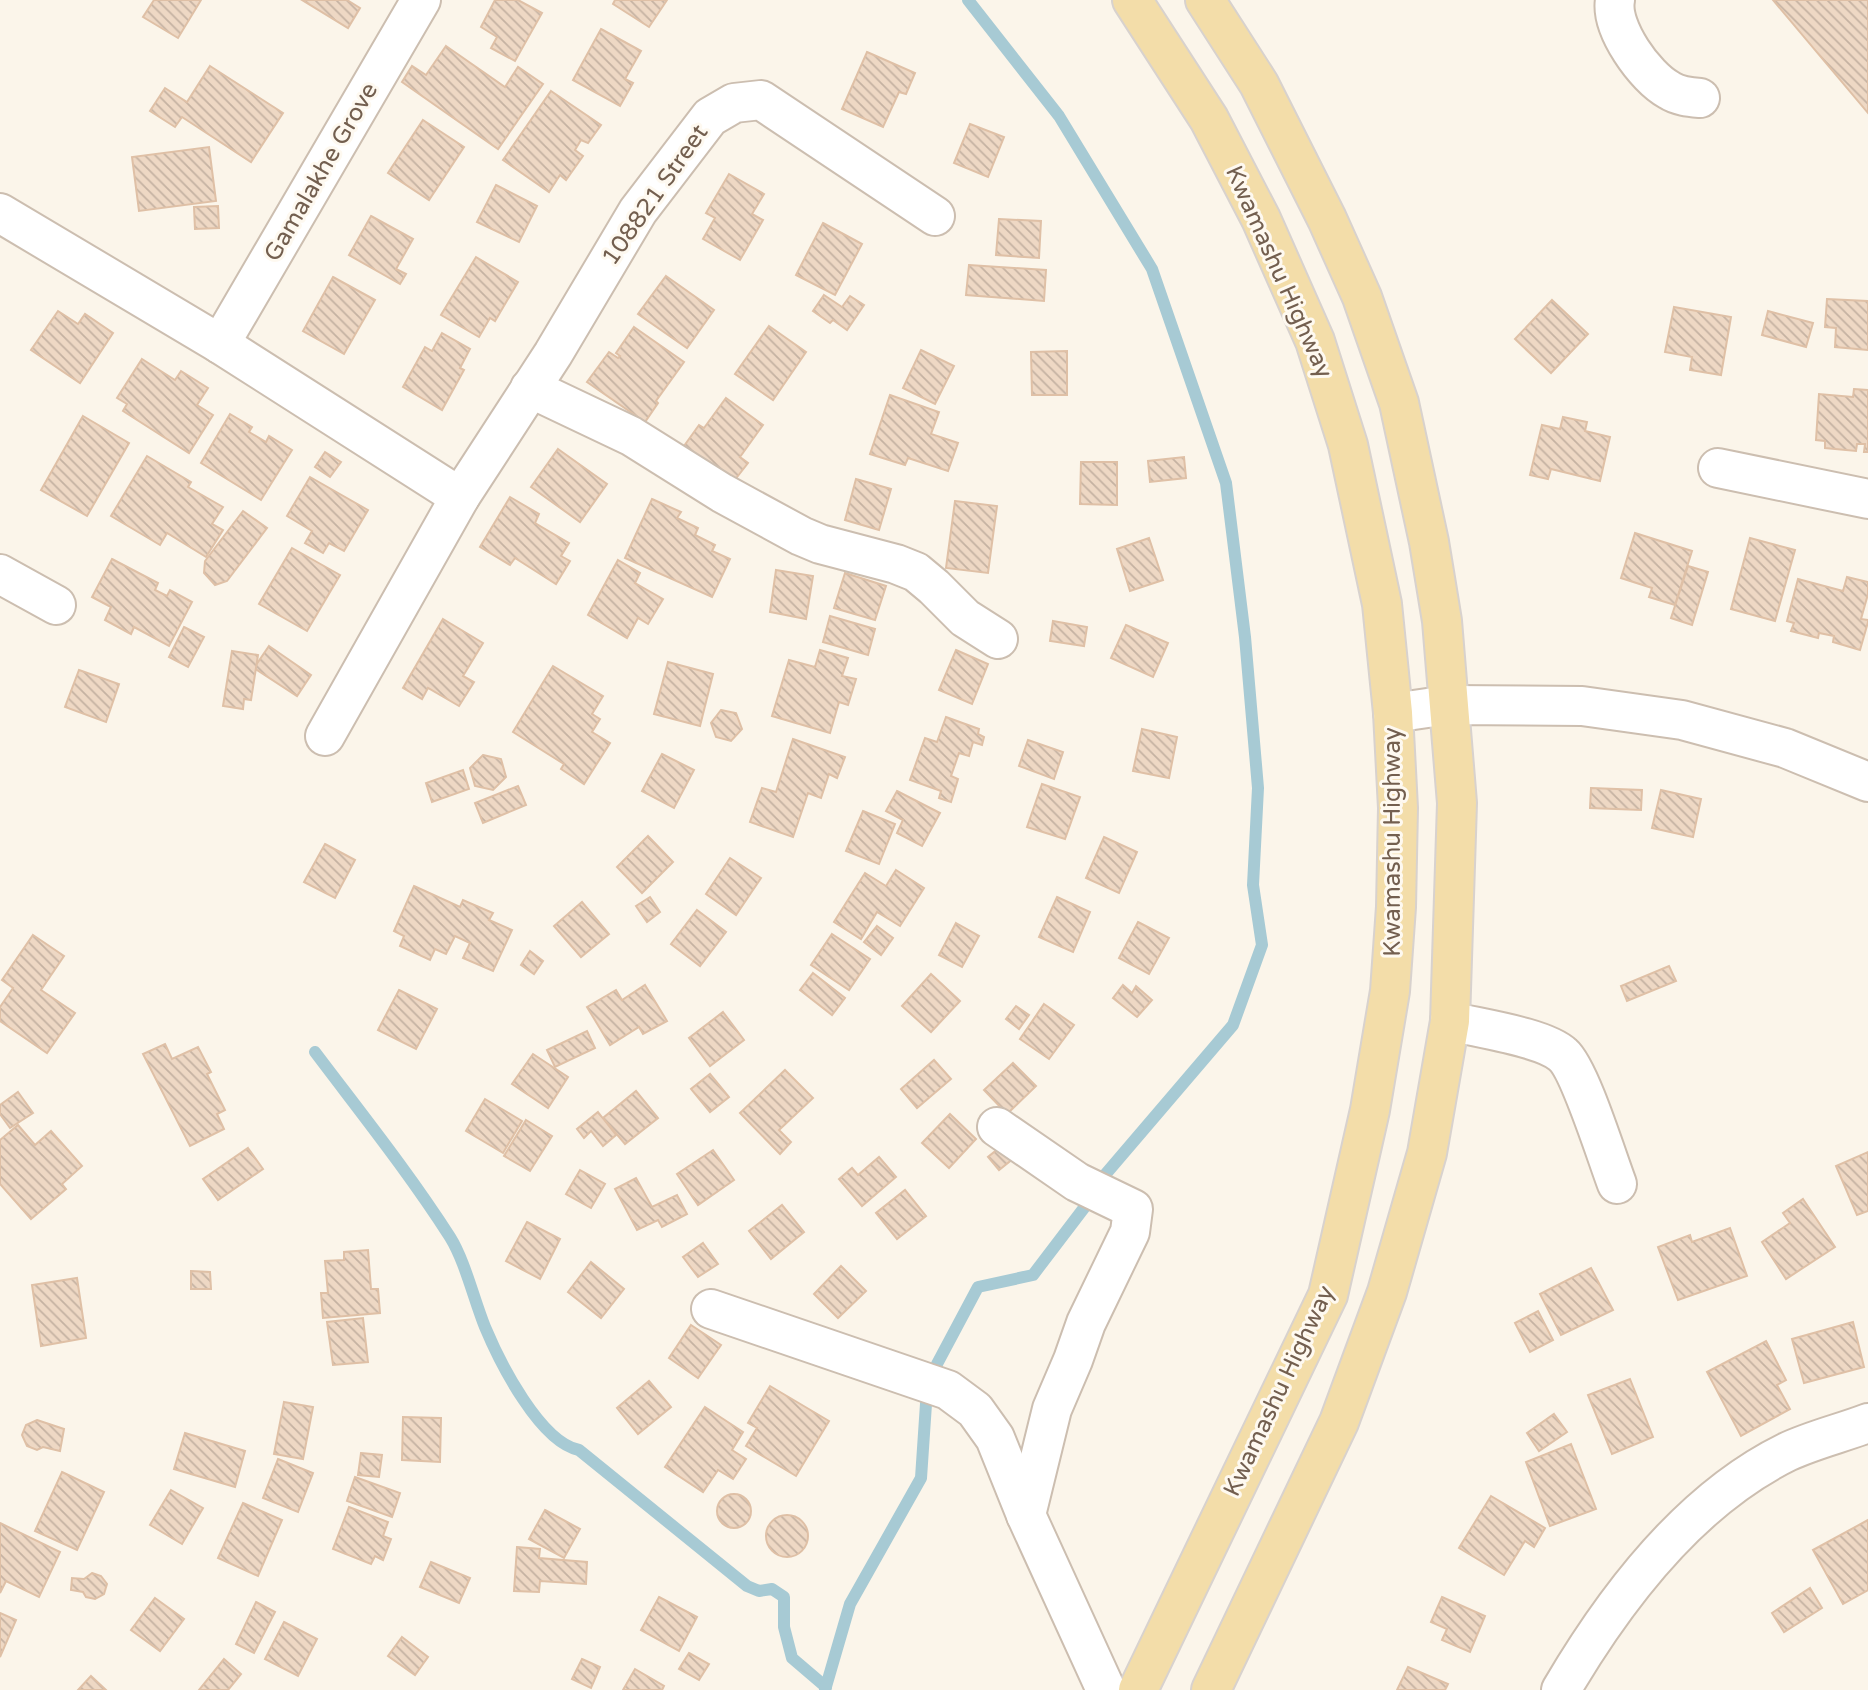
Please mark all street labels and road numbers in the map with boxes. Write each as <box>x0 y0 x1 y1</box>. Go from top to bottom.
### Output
street label: Gamalakhe Grove <box>258 77 384 267</box>
street label: 108821 Street <box>596 119 714 271</box>
street label: Kwamashu Highway <box>1219 161 1339 383</box>
street label: Kwamashu Highway <box>1378 727 1407 957</box>
street label: Kwamashu Highway <box>1217 1281 1341 1501</box>

